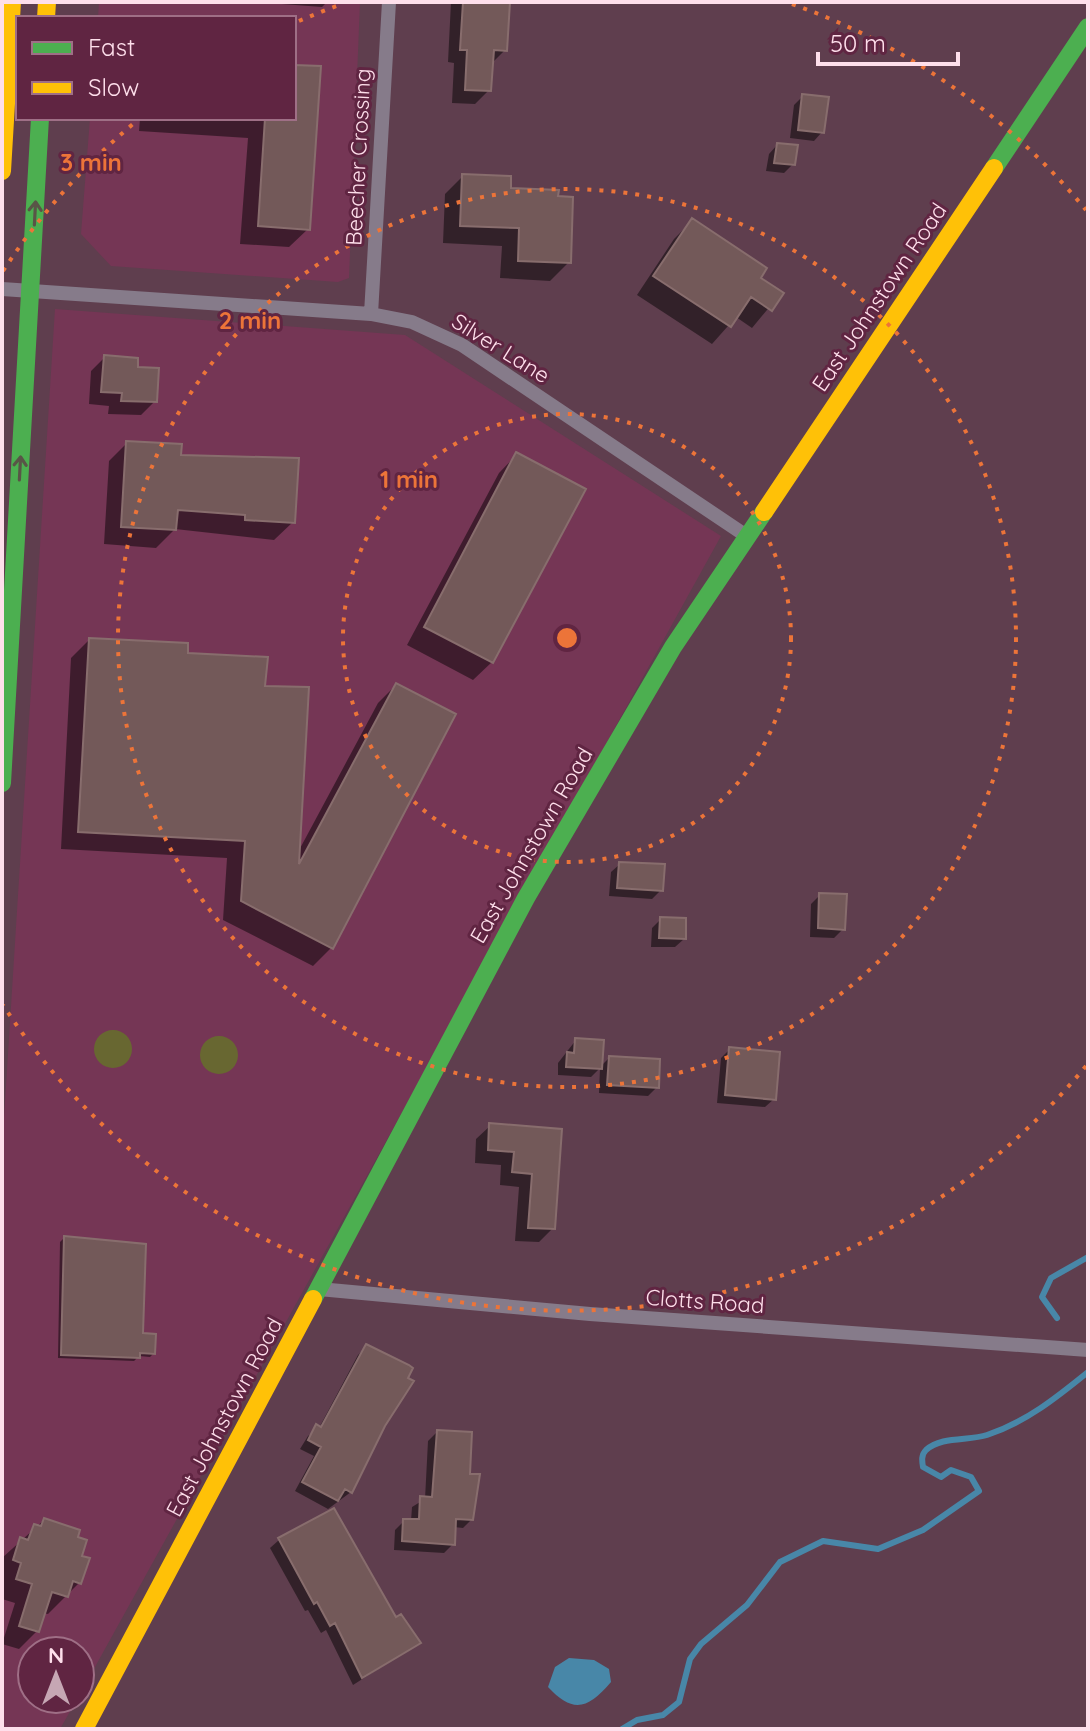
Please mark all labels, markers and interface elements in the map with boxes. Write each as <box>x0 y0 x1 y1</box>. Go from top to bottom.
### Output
legend <box>16 16 296 120</box>
scale bar <box>818 16 958 66</box>
text: 50 m <box>830 28 886 58</box>
text: Fast <box>88 32 135 62</box>
street label: Beecher Crossing <box>339 68 377 246</box>
text: Slow <box>88 72 139 102</box>
text: 3 min <box>60 147 122 177</box>
street label: East Johnstown Road <box>805 197 953 397</box>
one-way arrow <box>28 200 43 227</box>
text: 2 min <box>219 305 281 335</box>
street label: Silver Lane <box>447 307 555 389</box>
one-way arrow <box>13 455 28 482</box>
text: 1 min <box>380 464 438 494</box>
centre of rings <box>553 624 581 652</box>
street label: East Johnstown Road <box>464 742 598 948</box>
street label: Clotts Road <box>645 1283 765 1319</box>
street label: East Johnstown Road <box>160 1313 288 1521</box>
north arrow <box>16 1635 96 1715</box>
text: N <box>48 1641 64 1669</box>

